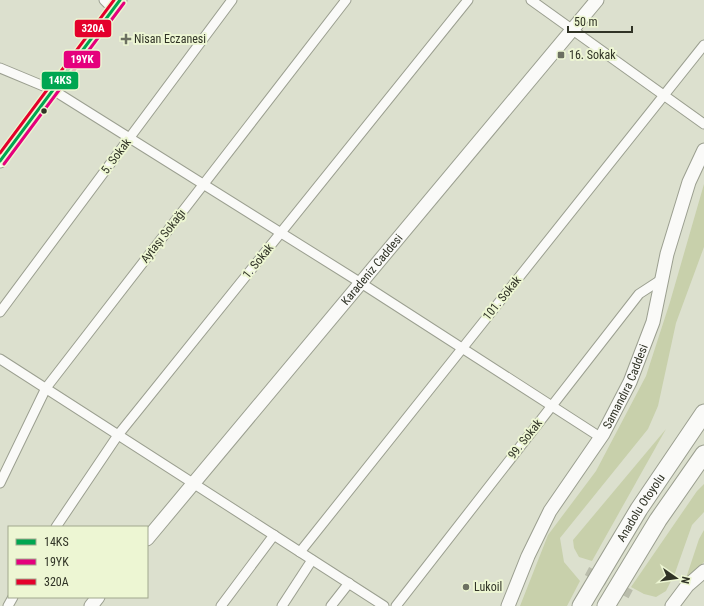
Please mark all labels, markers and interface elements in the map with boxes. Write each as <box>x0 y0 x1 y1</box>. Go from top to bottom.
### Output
scale bar <box>568 8 632 34</box>
text: 50 m <box>574 15 598 29</box>
line badge: 320A <box>74 19 112 38</box>
text: 320A <box>81 22 105 35</box>
place label: Nisan Eczanesi <box>134 32 206 46</box>
marker: Nisan Eczanesi <box>121 34 131 44</box>
place label: 16. Sokak <box>569 48 616 62</box>
line badge: 19YK <box>63 50 101 69</box>
marker: 16. Sokak <box>556 50 566 60</box>
text: 19YK <box>70 53 94 66</box>
line badge: 14KS <box>41 71 79 90</box>
text: 14KS <box>48 74 72 87</box>
unlabelled marker <box>39 106 49 116</box>
street label: 5. Sokak <box>98 135 134 176</box>
street label: Aytaşı Sokağı <box>138 206 188 266</box>
street label: Karadeniz Caddesi <box>338 231 406 308</box>
street label: 1. Sokak <box>240 240 277 281</box>
street label: 101. Sokak <box>480 273 524 323</box>
street label: Samandıra Caddesi <box>600 342 651 431</box>
street label: 99. Sokak <box>505 416 545 462</box>
street label: Anadolu Otoyolu <box>614 471 668 544</box>
legend <box>8 526 148 598</box>
text: 14KS <box>44 535 69 549</box>
text: 19YK <box>44 555 69 569</box>
north arrow <box>656 558 696 598</box>
text: 320A <box>44 575 69 589</box>
text: N <box>678 575 692 585</box>
place label: Lukoil <box>474 580 502 594</box>
marker: Lukoil <box>461 582 471 592</box>

